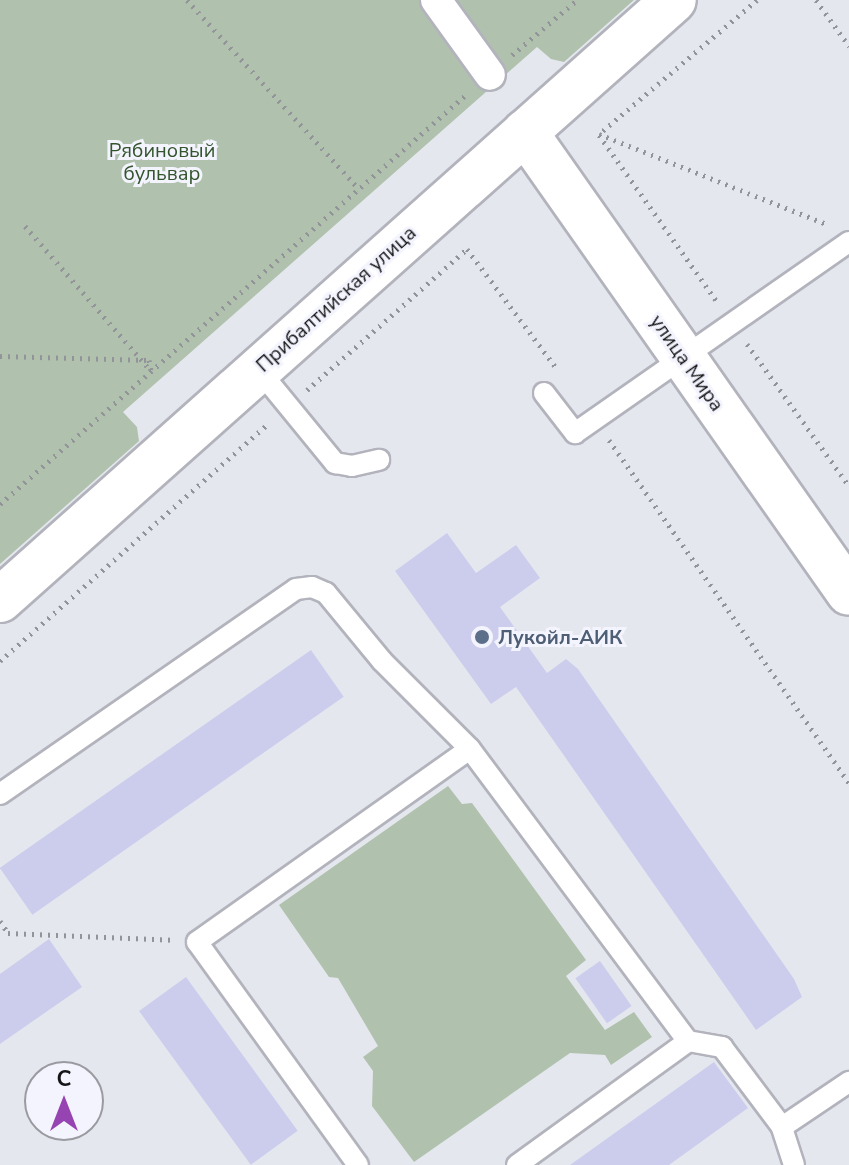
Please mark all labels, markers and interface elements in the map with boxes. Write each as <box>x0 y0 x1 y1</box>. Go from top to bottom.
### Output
park label: Рябиновый бульвар <box>109 138 215 185</box>
street label: Прибалтийская улица <box>251 221 421 377</box>
street label: улица Мира <box>645 310 729 416</box>
place label: Лукойл-АИК <box>498 625 623 649</box>
marker: Лукойл-АИК <box>473 628 491 646</box>
north arrow <box>24 1061 104 1141</box>
text: С <box>57 1064 71 1094</box>

